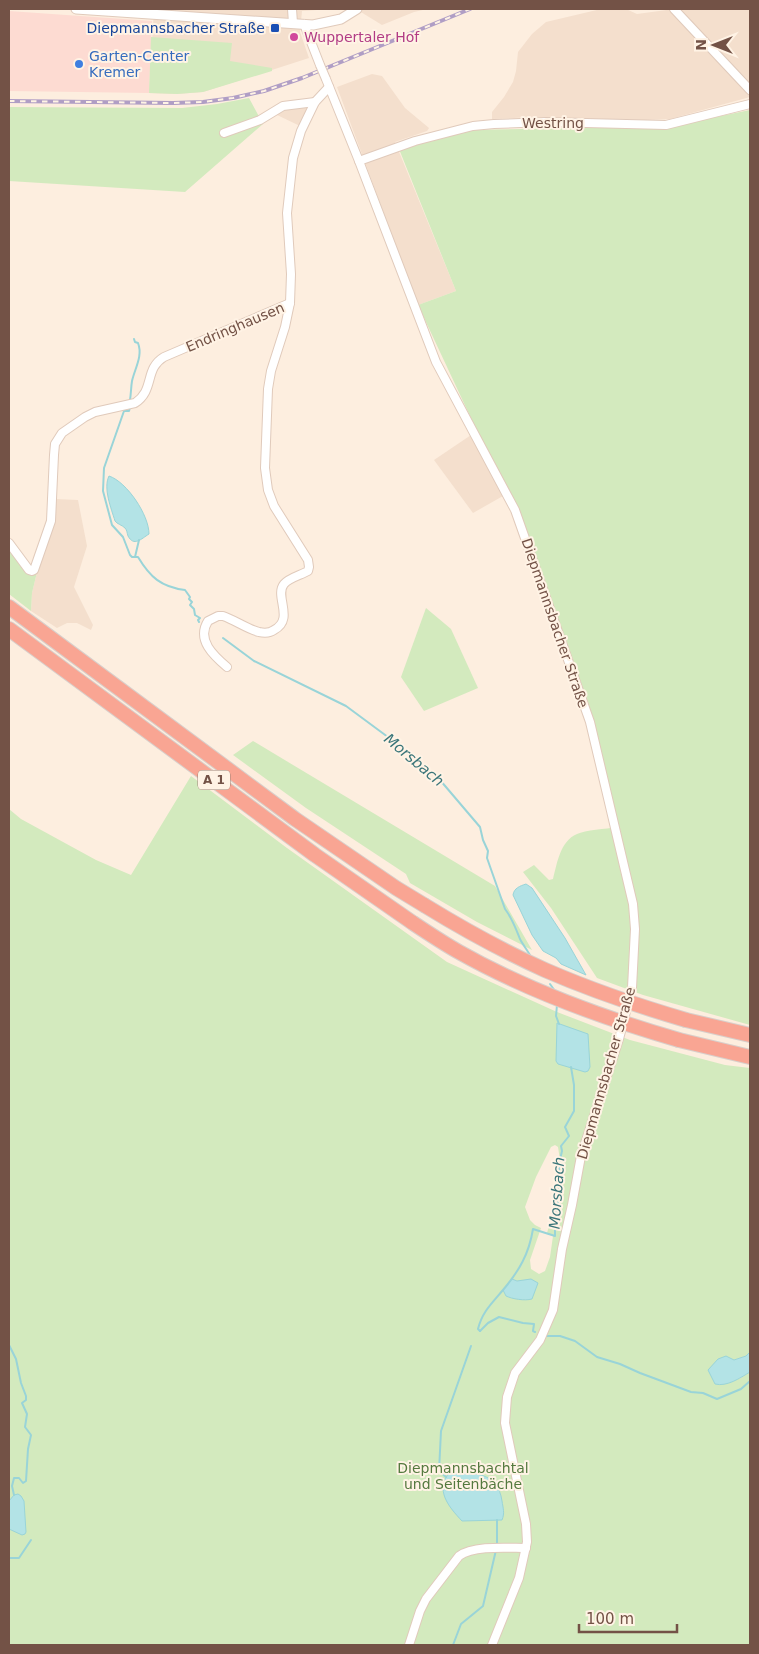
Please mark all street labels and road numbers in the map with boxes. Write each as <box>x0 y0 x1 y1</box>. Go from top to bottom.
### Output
street label: Westring <box>522 115 584 131</box>
street label: Endringhausen <box>183 299 287 355</box>
street label: Diepmannsbacher Straße <box>518 536 592 710</box>
road number: A 1 <box>198 770 230 790</box>
street label: Diepmannsbacher Straße <box>574 985 638 1161</box>

